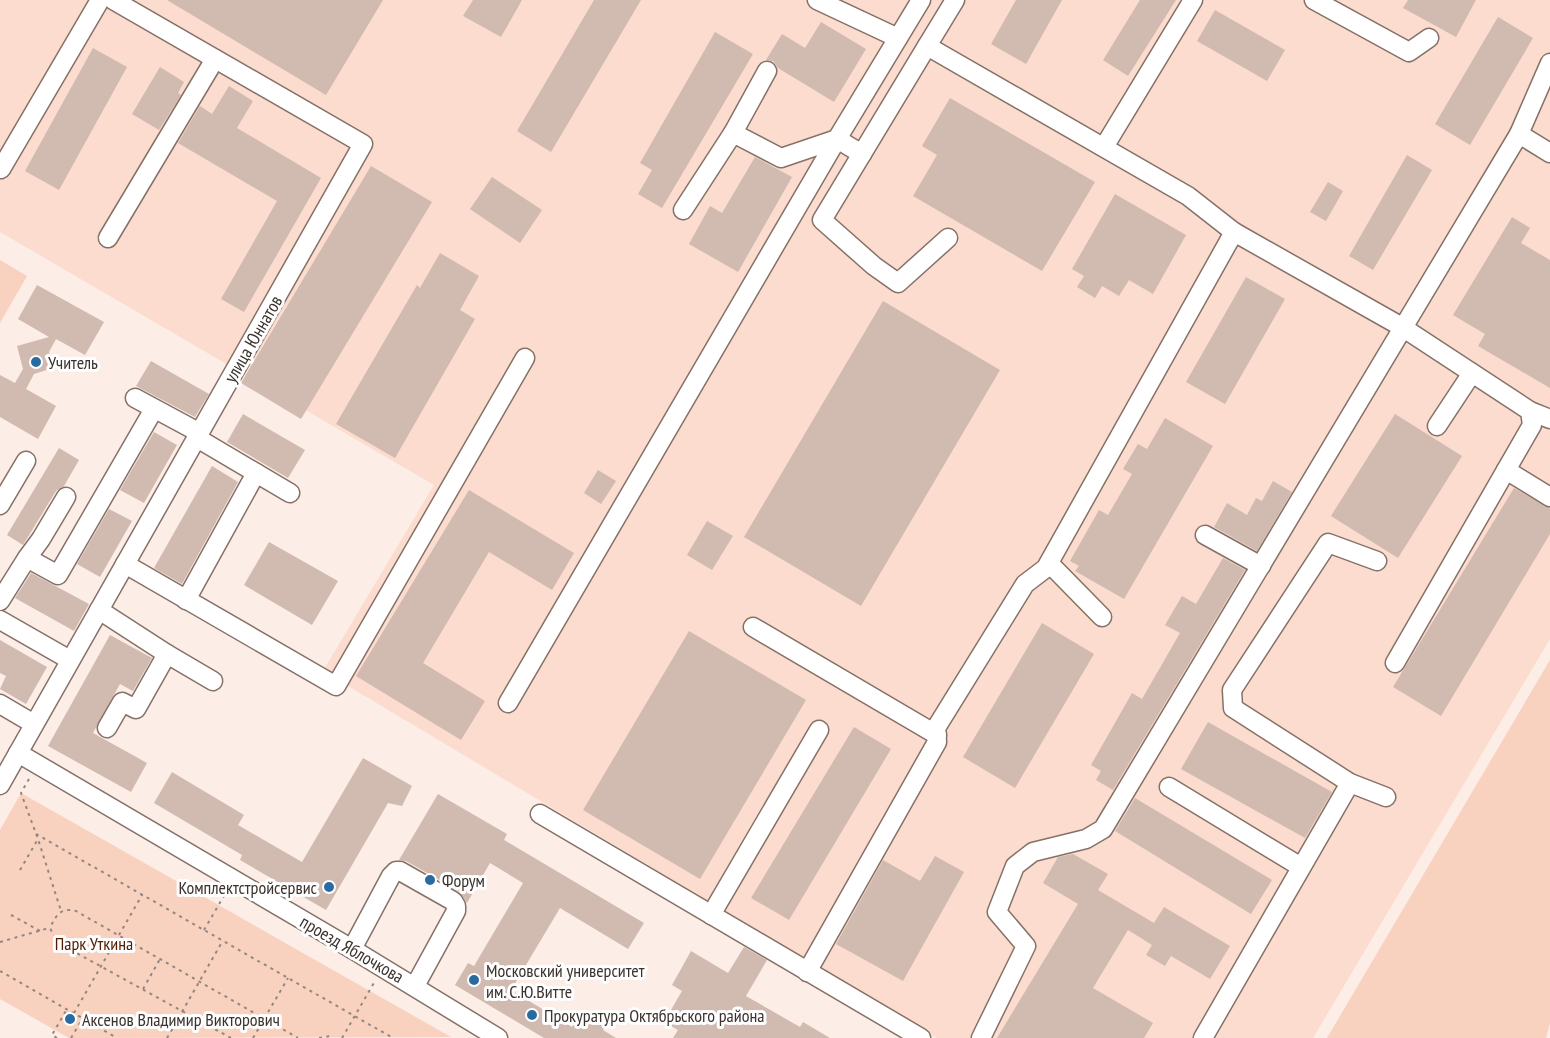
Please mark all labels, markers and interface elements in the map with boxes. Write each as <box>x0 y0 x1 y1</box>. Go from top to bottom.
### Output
street label: улица Юннатов <box>219 291 287 387</box>
place label: Учитель <box>48 351 98 374</box>
marker: Учитель <box>29 355 43 369</box>
place label: Форум <box>442 869 485 892</box>
marker: Форум <box>423 873 437 887</box>
place label: Комплектстройсервис <box>178 876 318 899</box>
marker: Комплектстройсервис <box>322 880 336 894</box>
street label: проезд Яблочкова <box>296 910 408 988</box>
park label: Парк Уткина <box>55 932 133 955</box>
place label: Московский университет им. С.Ю.Витте <box>486 959 645 1003</box>
marker: Московский университет им. С.Ю.Витте <box>467 973 481 987</box>
place label: Прокуратура Октябрьского района <box>544 1004 764 1027</box>
place label: Аксенов Владимир Викторович <box>82 1008 280 1031</box>
marker: Прокуратура Октябрьского района <box>525 1008 539 1022</box>
marker: Аксенов Владимир Викторович <box>63 1012 77 1026</box>

